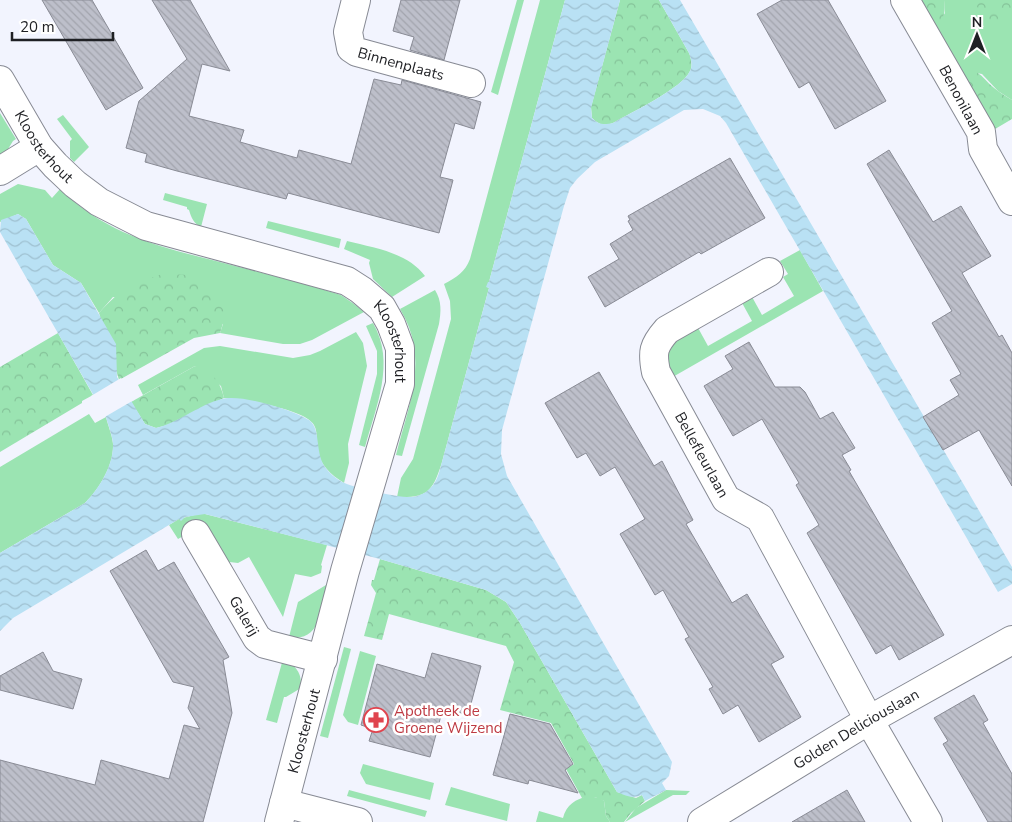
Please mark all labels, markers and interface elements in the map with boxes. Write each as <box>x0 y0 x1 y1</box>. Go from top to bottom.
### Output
scale bar <box>12 10 114 42</box>
north arrow <box>952 10 1002 60</box>
text: N <box>972 13 982 32</box>
text: 20 m <box>20 17 55 37</box>
street label: Binnenplaats <box>355 43 446 85</box>
street label: Benonilaan <box>934 62 988 138</box>
street label: Kloosterhout <box>10 107 78 188</box>
street label: Kloosterhout <box>369 295 410 383</box>
street label: Bellefleurlaan <box>670 409 733 501</box>
street label: Galerij <box>224 592 264 640</box>
street label: Golden Deliciouslaan <box>789 684 923 774</box>
street label: Kloosterhout <box>283 686 325 775</box>
place label: Apotheek de Groene Wijzend <box>394 701 502 738</box>
pharmacy icon: Apotheek de Groene Wijzend <box>363 707 389 733</box>

